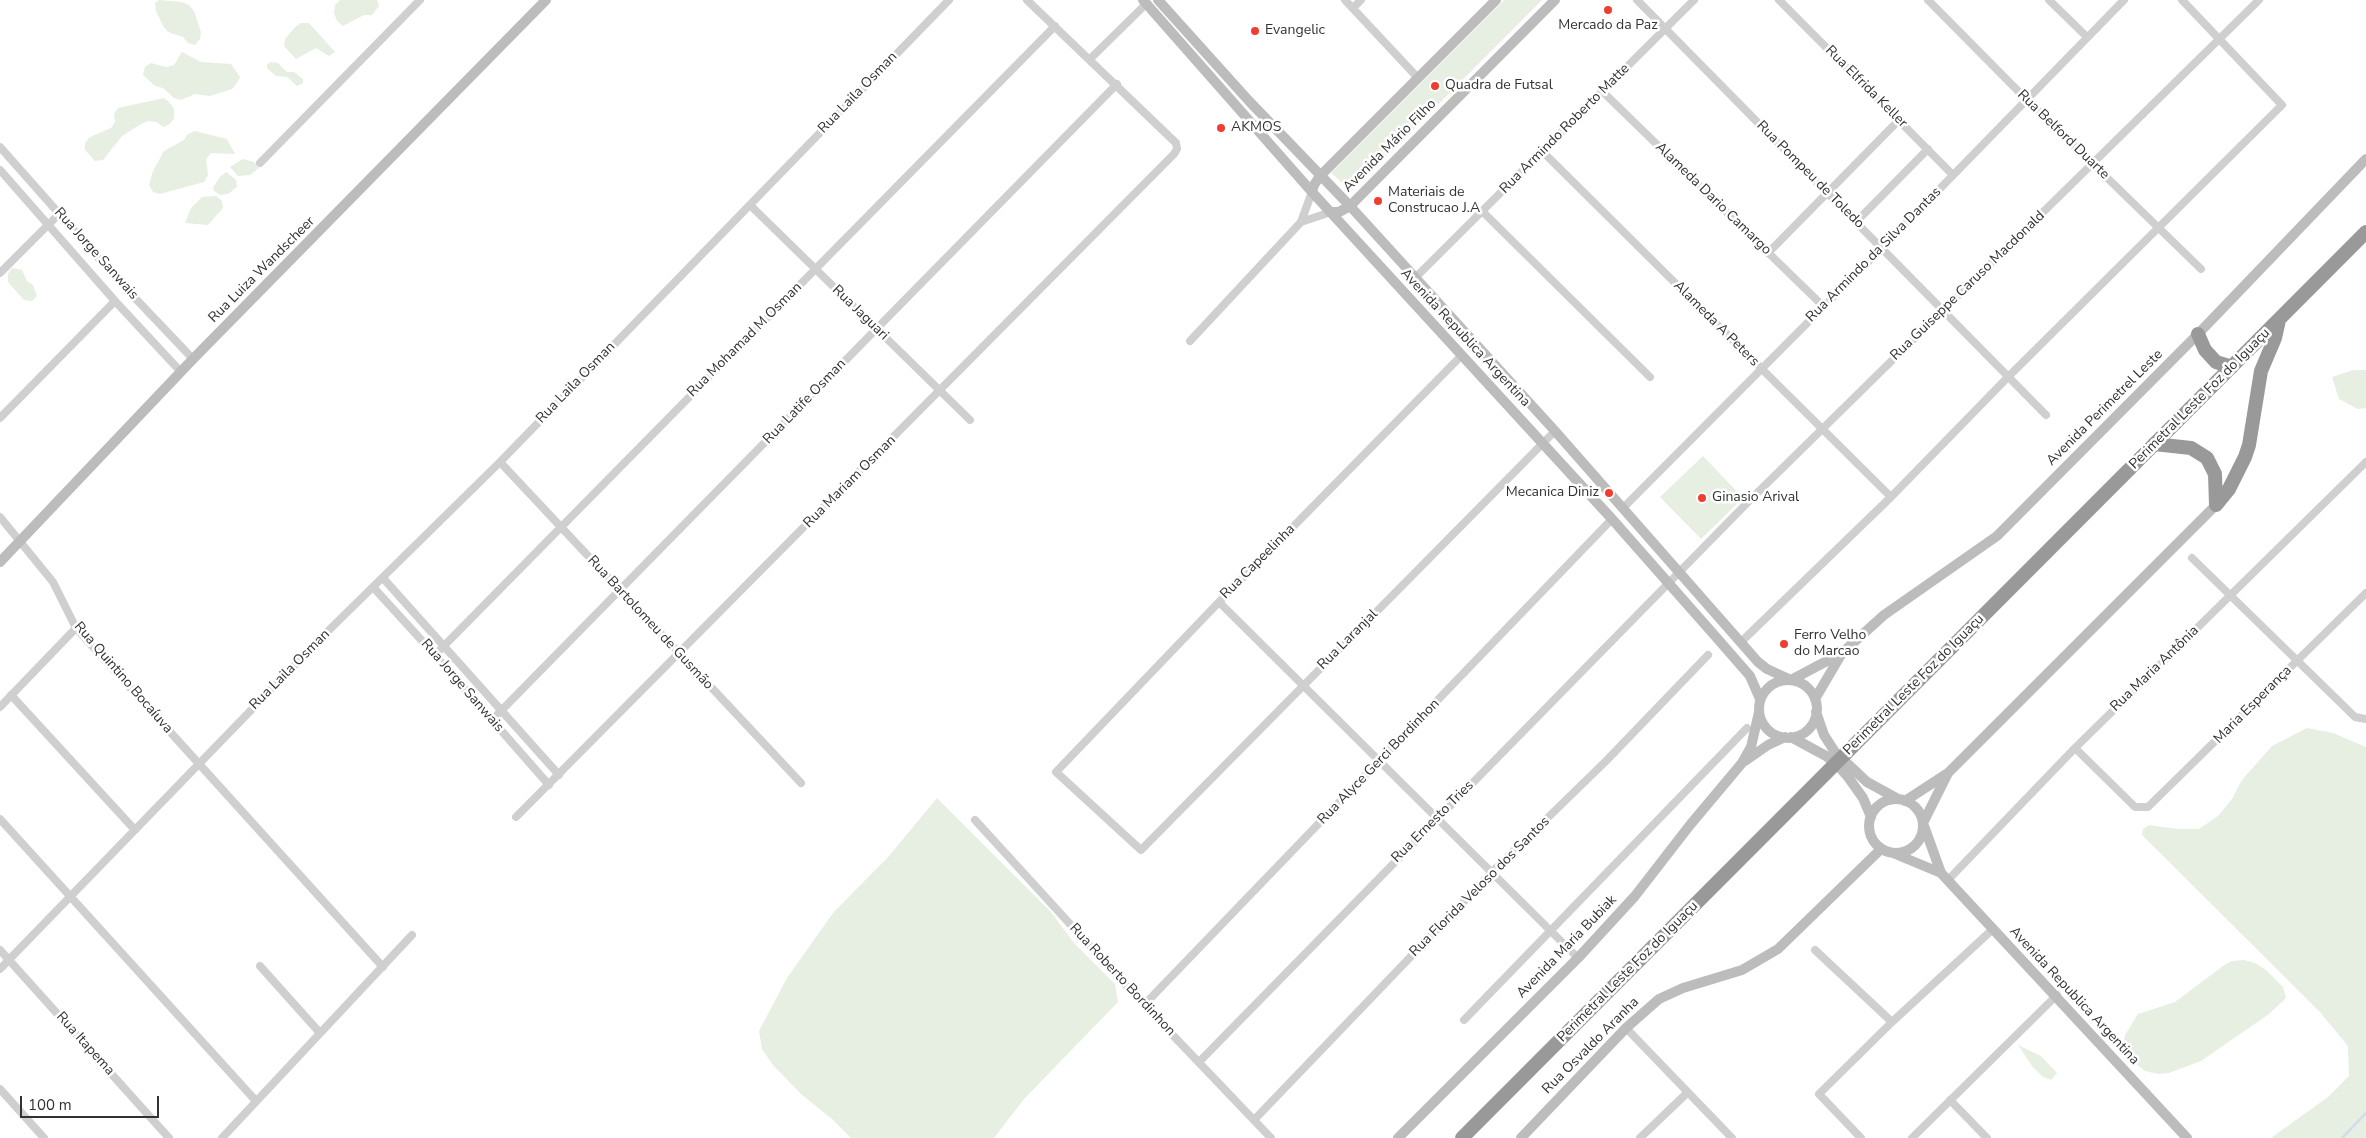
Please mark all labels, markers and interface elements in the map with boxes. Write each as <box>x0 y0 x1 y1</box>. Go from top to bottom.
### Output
marker: Mercado da Paz <box>1602 4 1614 16</box>
place label: Mercado da Paz <box>1558 18 1658 34</box>
place label: Evangelic <box>1265 23 1325 39</box>
marker: Evangelic <box>1249 25 1261 37</box>
street label: Rua Elfrida Keller <box>1821 42 1911 132</box>
street label: Rua Laila Osman <box>815 49 901 137</box>
street label: Rua Armindo Roberto Matte <box>1497 61 1633 197</box>
place label: Quadra de Futsal <box>1445 78 1553 94</box>
marker: Quadra de Futsal <box>1429 80 1441 92</box>
street label: Rua Belford Duarte <box>2013 87 2113 183</box>
street label: Avenida Mário Filho <box>1340 96 1440 196</box>
street label: Rua Pompeu de Toledo <box>1753 118 1867 232</box>
place label: AKMOS <box>1231 120 1281 136</box>
marker: AKMOS <box>1215 122 1227 134</box>
street label: Alameda Dario Camargo <box>1652 139 1774 259</box>
street label: Rua Armindo da Silva Dantas <box>1803 184 1945 326</box>
place label: Materiais de Construcao J.A <box>1388 185 1480 218</box>
marker: Materiais de Construcao J.A <box>1372 195 1384 207</box>
street label: Rua Jorge Sanwais <box>50 205 142 303</box>
street label: Rua Guiseppe Caruso Macdonald <box>1887 208 2049 364</box>
street label: Rua Luiza Wandscheer <box>205 213 319 327</box>
street label: Avenida Republica Argentina <box>1397 265 1533 411</box>
street label: Alameda A Peters <box>1670 278 1762 370</box>
street label: Rua Mohamad M Osman <box>684 279 806 401</box>
street label: Rua Jaguari <box>828 282 892 344</box>
street label: Perimetral Leste Foz do Iguaçu <box>2126 325 2274 473</box>
street label: Rua Laila Osman <box>533 339 619 427</box>
street label: Avenida Perimetrel Leste <box>2043 346 2167 470</box>
street label: Rua Latife Osman <box>760 356 850 448</box>
street label: Rua Mariam Osman <box>800 432 900 532</box>
place label: Mecanica Diniz <box>1506 485 1599 501</box>
marker: Mecanica Diniz <box>1603 487 1615 499</box>
place label: Ginasio Arival <box>1712 490 1799 506</box>
marker: Ginasio Arival <box>1696 492 1708 504</box>
street label: Rua Capeelinha <box>1217 521 1299 603</box>
street label: Rua Bartolomeu de Gusmão <box>583 553 717 693</box>
street label: Rua Laranjal <box>1314 606 1382 674</box>
street label: Perimetral Leste Foz do Iguaçu <box>1840 611 1988 759</box>
street label: Rua Quintino Bocaíuva <box>70 619 176 737</box>
street label: Rua Maria Antônia <box>2107 623 2203 715</box>
street label: Rua Laila Osman <box>246 626 334 714</box>
place label: Ferro Velho do Marcao <box>1794 628 1866 660</box>
street label: Rua Jorge Sanwais <box>417 636 507 736</box>
marker: Ferro Velho do Marcao <box>1778 638 1790 650</box>
street label: Maria Esperança <box>2211 663 2295 747</box>
street label: Rua Alyce Gerci Bordinhon <box>1315 696 1443 828</box>
street label: Rua Ernesto Tries <box>1388 777 1478 867</box>
street label: Rua Florida Veloso dos Santos <box>1407 814 1553 960</box>
street label: Avenida Maria Bubiak <box>1514 892 1620 1002</box>
street label: Perimetral Leste Foz do Iguaçu <box>1554 898 1702 1046</box>
street label: Rua Roberto Bordinhon <box>1066 920 1178 1040</box>
street label: Avenida Republica Argentina <box>2006 923 2142 1069</box>
street label: Rua Osvaldo Aranha <box>1539 994 1643 1098</box>
street label: Rua Itapema <box>52 1009 118 1079</box>
scale bar <box>22 1086 161 1118</box>
text: 100 m <box>28 1095 72 1115</box>

